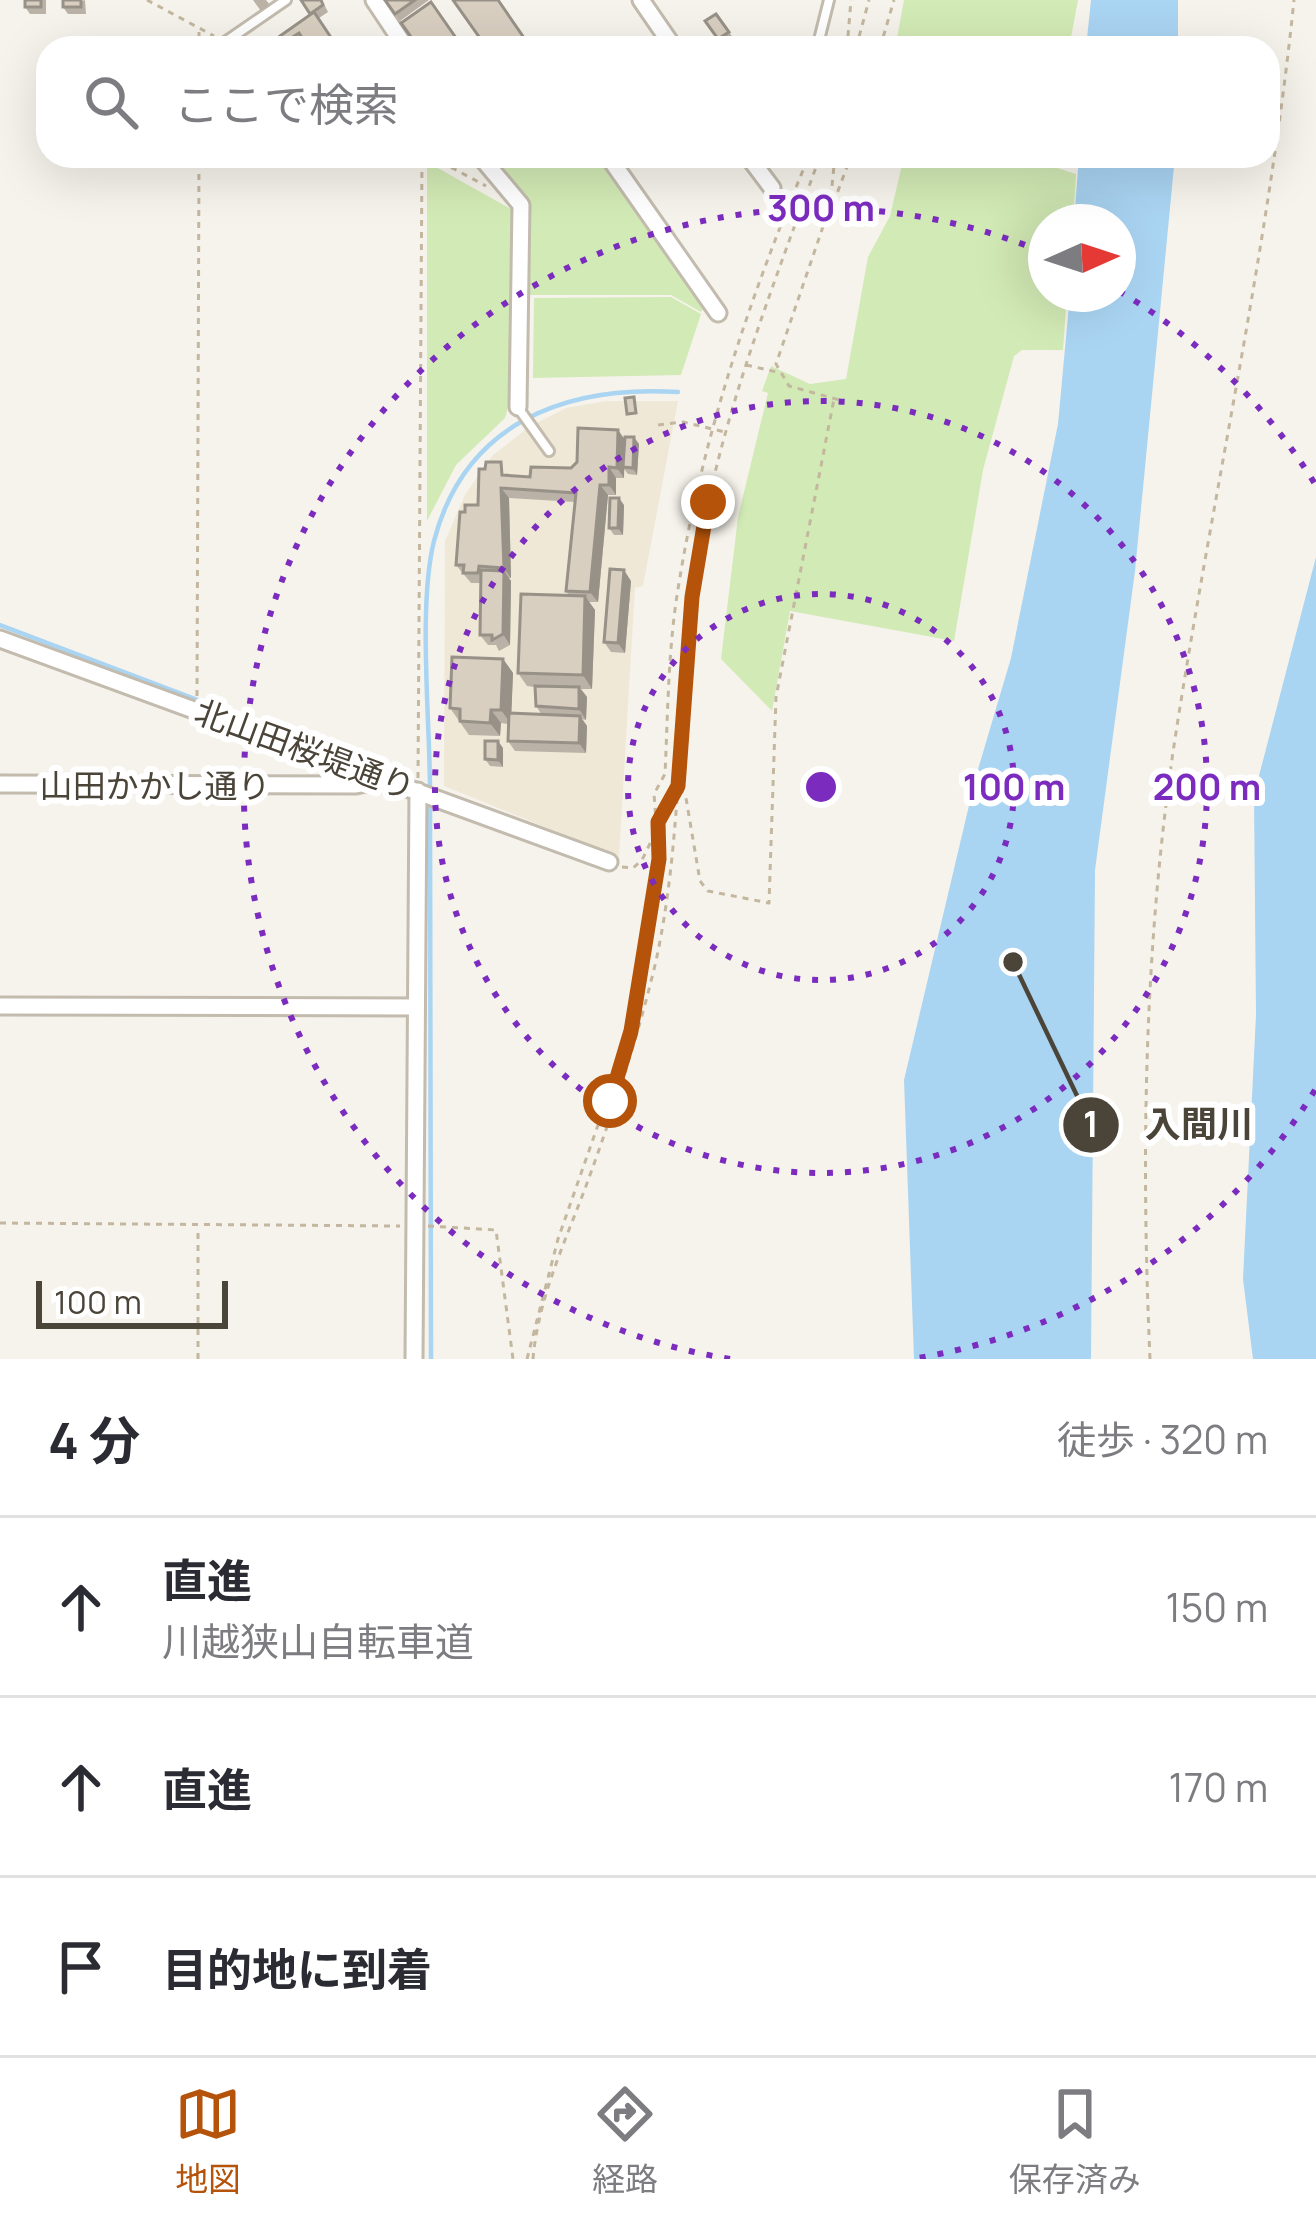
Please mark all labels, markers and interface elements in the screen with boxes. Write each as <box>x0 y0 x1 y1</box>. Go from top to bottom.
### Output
search box <box>36 36 1280 168</box>
icon: search <box>78 69 144 135</box>
text: ここで検索 <box>174 73 399 135</box>
text: 300 m <box>767 183 875 232</box>
north arrow <box>1028 204 1136 312</box>
route end <box>681 475 735 529</box>
street label: 北山田桜堤通り <box>189 688 421 810</box>
text: 100 m <box>963 762 1065 811</box>
text: 200 m <box>1153 762 1261 811</box>
street label: 山田かかし通り <box>40 763 271 808</box>
centre of rings <box>800 766 842 808</box>
route start <box>583 1074 637 1128</box>
callout: 入間川 <box>1061 1089 1277 1161</box>
text: 1 <box>1083 1099 1099 1148</box>
text: 入間川 <box>1145 1099 1253 1148</box>
scale bar <box>36 1275 228 1328</box>
text: 100 m <box>54 1279 142 1324</box>
text: 4 分 <box>48 1405 140 1474</box>
text: 徒歩 · 320 m <box>1057 1412 1268 1466</box>
text: 直進 <box>162 1549 252 1611</box>
icon: ahead <box>48 1574 114 1640</box>
text: 150 m <box>1166 1580 1268 1634</box>
text: 川越狭山自転車道 <box>162 1614 474 1668</box>
icon: ahead <box>48 1754 114 1820</box>
text: 直進 <box>162 1758 252 1820</box>
text: 170 m <box>1169 1760 1268 1814</box>
icon: arrive <box>48 1934 114 2000</box>
text: 目的地に到着 <box>162 1938 432 2000</box>
tab: 地図 <box>175 2081 241 2201</box>
tab: 経路 <box>592 2081 658 2201</box>
tab: 保存済み <box>1009 2081 1141 2201</box>

